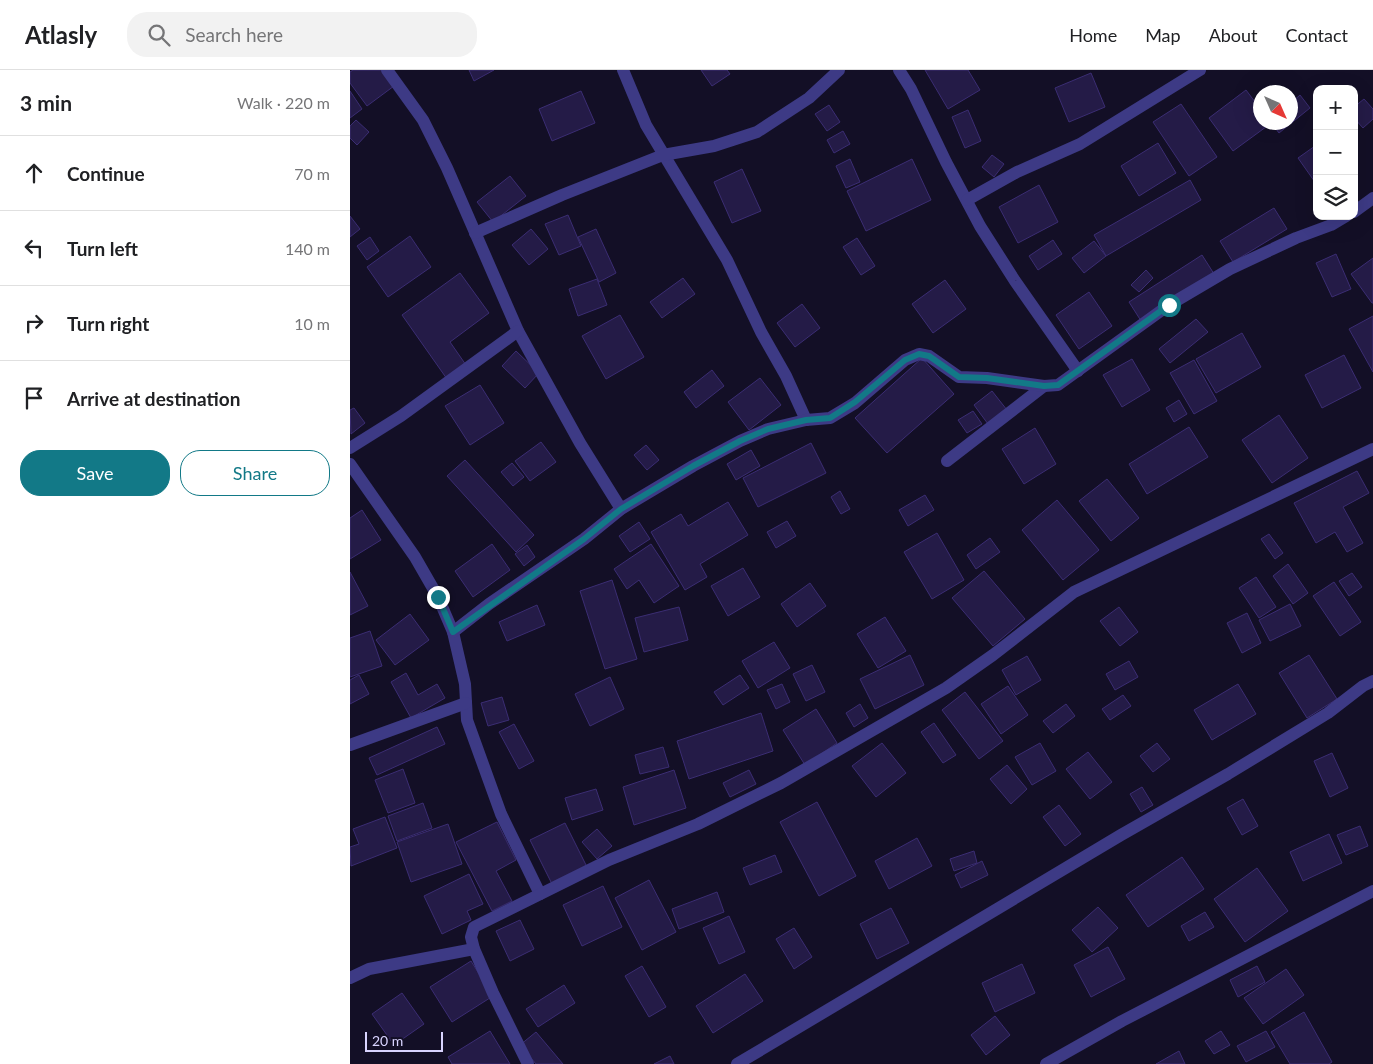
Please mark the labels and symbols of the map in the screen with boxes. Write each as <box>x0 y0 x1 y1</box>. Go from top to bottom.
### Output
north arrow <box>1253 85 1298 130</box>
route start <box>1158 294 1181 317</box>
route end <box>427 586 450 609</box>
scale bar <box>365 1029 442 1052</box>

